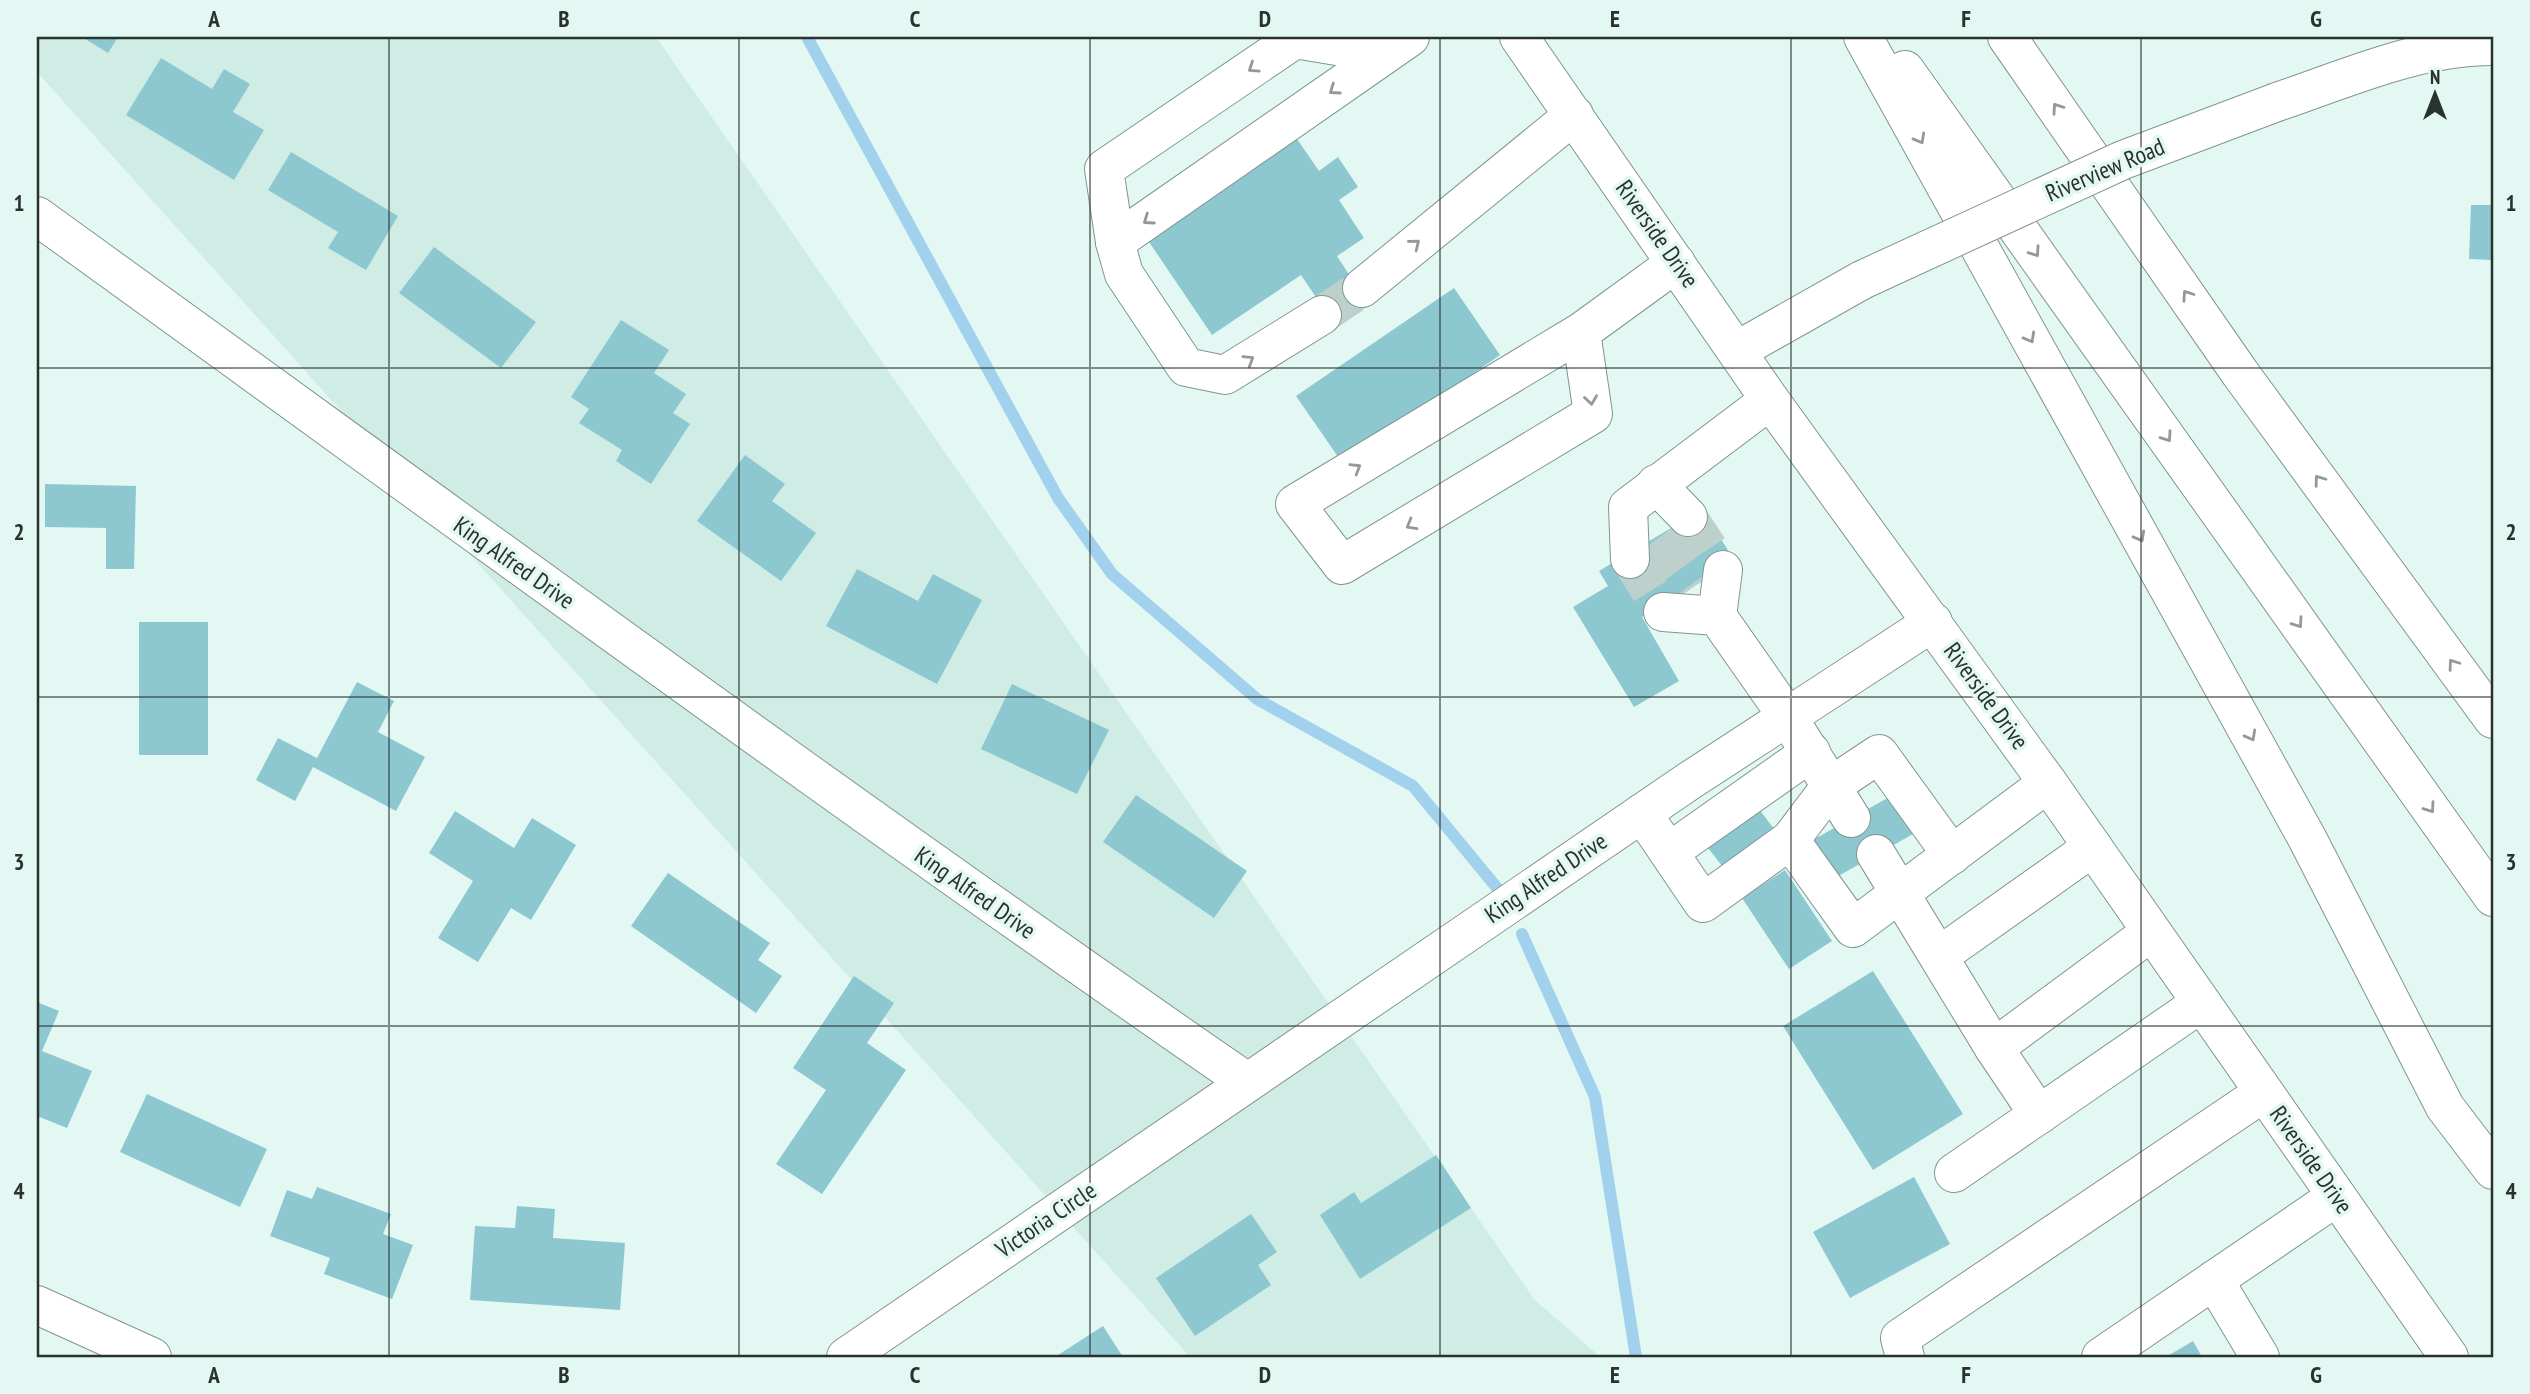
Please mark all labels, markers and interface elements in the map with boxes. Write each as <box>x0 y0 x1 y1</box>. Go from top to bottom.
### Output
text: A <box>207 4 220 33</box>
text: B <box>558 4 570 33</box>
text: C <box>910 4 921 33</box>
text: D <box>1259 4 1271 33</box>
text: E <box>1610 4 1620 33</box>
text: F <box>1961 4 1971 33</box>
text: G <box>2310 4 2322 33</box>
one-way arrow <box>1248 60 1261 73</box>
north arrow <box>2400 60 2470 130</box>
text: N <box>2430 65 2440 89</box>
one-way arrow <box>1329 82 1342 94</box>
one-way arrow <box>2053 103 2066 116</box>
street label: Riverview Road <box>2041 131 2169 209</box>
one-way arrow <box>1912 132 1925 145</box>
street label: Riverside Drive <box>1609 174 1706 294</box>
text: 1 <box>14 188 25 217</box>
text: 1 <box>2506 188 2517 217</box>
one-way arrow <box>1142 212 1155 225</box>
one-way arrow <box>1407 240 1419 253</box>
one-way arrow <box>2027 244 2039 257</box>
one-way arrow <box>2182 290 2195 303</box>
one-way arrow <box>2022 331 2035 344</box>
one-way arrow <box>1241 355 1254 368</box>
one-way arrow <box>1583 394 1598 405</box>
one-way arrow <box>2159 429 2171 442</box>
one-way arrow <box>1348 463 1361 476</box>
one-way arrow <box>2314 475 2327 488</box>
street label: King Alfred Drive <box>448 509 581 616</box>
text: 2 <box>14 517 25 546</box>
one-way arrow <box>1405 517 1418 530</box>
text: 2 <box>2506 517 2517 546</box>
one-way arrow <box>2132 530 2145 543</box>
one-way arrow <box>2290 615 2303 628</box>
street label: Riverside Drive <box>1937 636 2036 755</box>
one-way arrow <box>2449 659 2461 672</box>
one-way arrow <box>2242 729 2256 741</box>
one-way arrow <box>2422 800 2434 813</box>
street label: King Alfred Drive <box>1479 825 1613 930</box>
street label: King Alfred Drive <box>909 839 1042 946</box>
text: 3 <box>14 847 25 876</box>
text: 3 <box>2506 847 2517 876</box>
street label: Riverside Drive <box>2263 1100 2360 1220</box>
street label: Victoria Circle <box>989 1175 1102 1265</box>
text: 4 <box>14 1176 25 1205</box>
text: 4 <box>2506 1176 2517 1205</box>
text: A <box>207 1360 220 1389</box>
text: B <box>558 1360 570 1389</box>
text: C <box>910 1360 921 1389</box>
text: D <box>1259 1360 1271 1389</box>
text: E <box>1610 1360 1620 1389</box>
text: F <box>1961 1360 1971 1389</box>
text: G <box>2310 1360 2322 1389</box>

